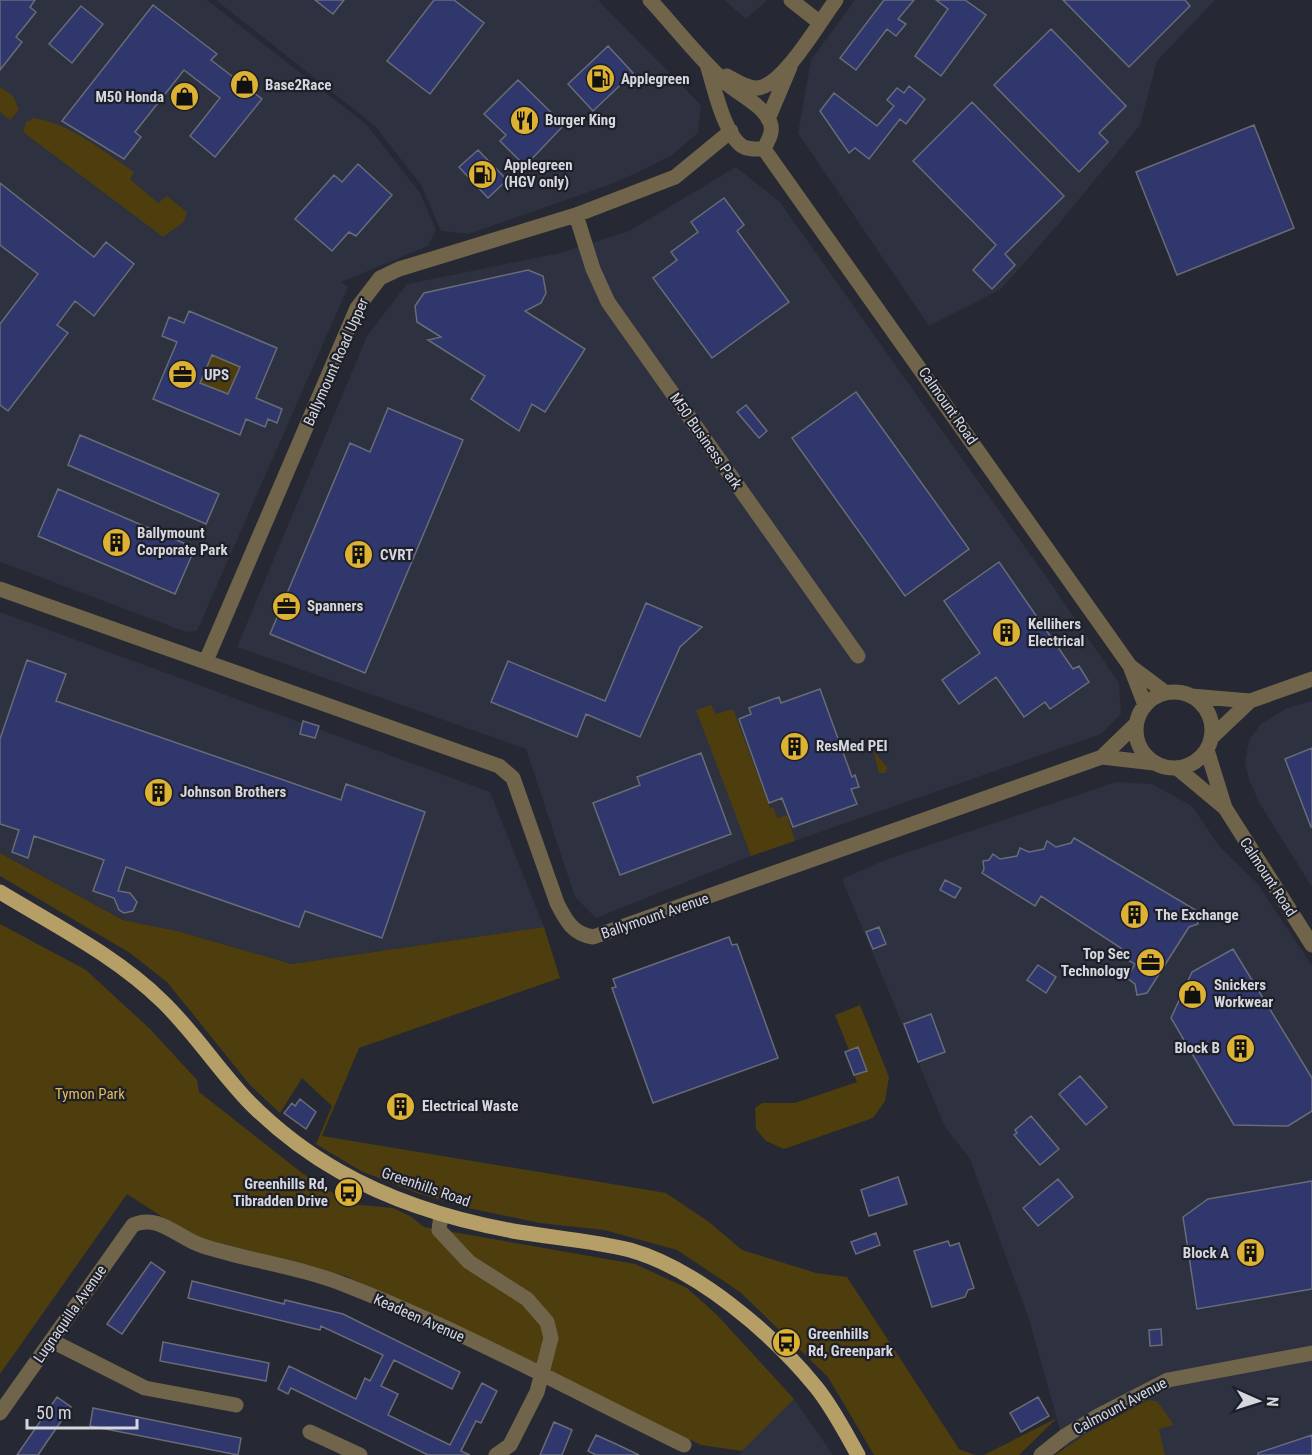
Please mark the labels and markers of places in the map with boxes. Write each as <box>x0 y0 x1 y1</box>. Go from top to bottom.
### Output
fuel station icon: Applegreen <box>584 63 616 95</box>
shop icon: Base2Race <box>228 69 260 101</box>
place label: Applegreen <box>621 70 690 88</box>
place label: Base2Race <box>265 76 332 94</box>
shop icon: M50 Honda <box>169 81 201 113</box>
place label: M50 Honda <box>95 88 164 106</box>
restaurant icon: Burger King <box>508 104 540 136</box>
place label: Burger King <box>545 111 616 129</box>
place label: Applegreen (HGV only) <box>504 156 573 191</box>
fuel station icon: Applegreen (HGV only) <box>467 158 499 190</box>
office icon: UPS <box>167 359 199 391</box>
place label: UPS <box>204 366 229 384</box>
place label: Ballymount Corporate Park <box>137 524 228 559</box>
building icon: Ballymount Corporate Park <box>100 526 132 558</box>
building icon: CVRT <box>343 539 375 571</box>
place label: CVRT <box>380 546 413 564</box>
office icon: Spanners <box>270 590 302 622</box>
place label: Spanners <box>307 597 363 615</box>
place label: Kellihers Electrical <box>1028 615 1084 650</box>
building icon: Kellihers Electrical <box>991 617 1023 649</box>
building icon: ResMed PEI <box>779 730 811 762</box>
place label: ResMed PEI <box>816 737 888 755</box>
building icon: Johnson Brothers <box>143 776 175 808</box>
place label: Johnson Brothers <box>180 783 286 801</box>
building icon: The Exchange <box>1118 899 1150 931</box>
place label: The Exchange <box>1155 906 1239 924</box>
place label: Top Sec Technology <box>1061 945 1130 980</box>
office icon: Top Sec Technology <box>1135 947 1167 979</box>
place label: Snickers Workwear <box>1214 976 1273 1011</box>
shop icon: Snickers Workwear <box>1177 978 1209 1010</box>
building icon: Block B <box>1225 1032 1257 1064</box>
place label: Block B <box>1174 1039 1220 1057</box>
building icon: Electrical Waste <box>385 1090 417 1122</box>
place label: Electrical Waste <box>422 1097 518 1115</box>
place label: Greenhills Rd, Tibradden Drive <box>233 1175 328 1210</box>
bus stop icon: Greenhills Rd, Tibradden Drive <box>333 1177 365 1209</box>
building icon: Block A <box>1234 1237 1266 1269</box>
place label: Block A <box>1183 1244 1229 1262</box>
place label: Greenhills Rd, Greenpark <box>808 1325 894 1360</box>
bus stop icon: Greenhills Rd, Greenpark <box>771 1327 803 1359</box>

